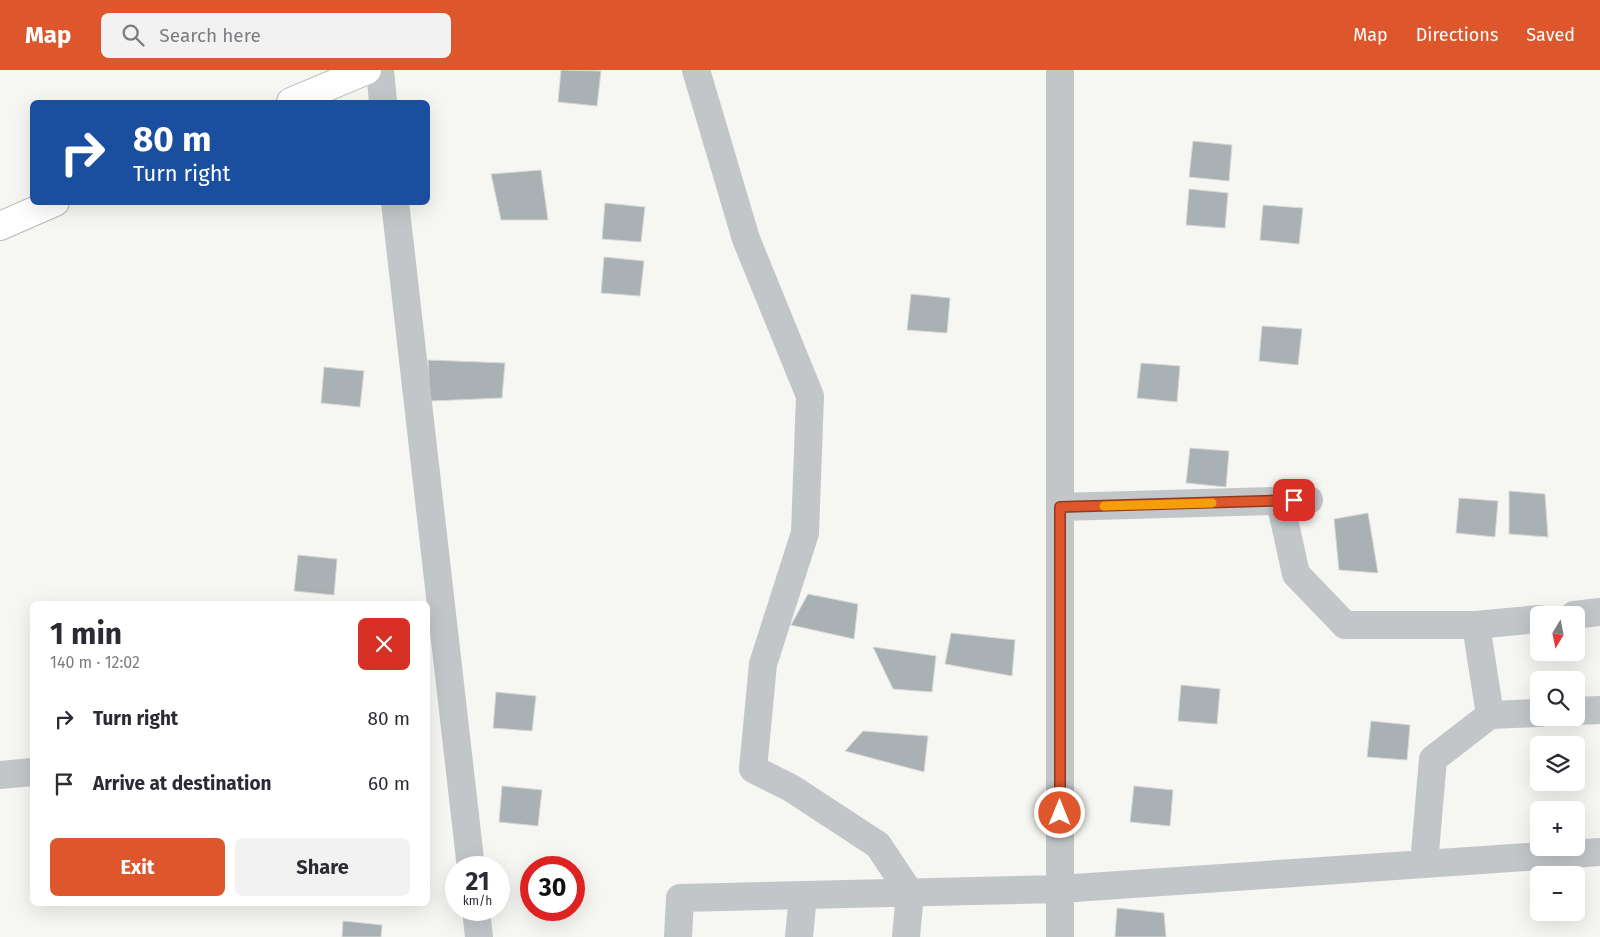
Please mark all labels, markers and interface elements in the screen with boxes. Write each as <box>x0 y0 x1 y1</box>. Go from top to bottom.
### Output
search box <box>101 13 451 58</box>
text: Map <box>25 21 71 49</box>
icon: search <box>119 21 147 49</box>
text: Search here <box>159 24 261 47</box>
text: Map <box>1353 24 1388 46</box>
text: Directions <box>1416 24 1498 46</box>
text: Saved <box>1526 24 1575 46</box>
text: 80 m <box>133 118 212 160</box>
icon: right <box>50 120 115 185</box>
text: Turn right <box>133 160 230 187</box>
pin <box>1273 479 1315 521</box>
icon: arrive <box>1280 486 1308 514</box>
north arrow <box>1530 606 1585 661</box>
map controls <box>1530 606 1585 921</box>
text: 1 min <box>50 616 122 652</box>
button: close <box>358 618 410 670</box>
text: 140 m · 12:02 <box>50 653 140 672</box>
button: search <box>1530 671 1585 726</box>
icon: right <box>50 705 78 733</box>
text: Turn right <box>93 707 178 730</box>
text: 80 m <box>368 707 410 730</box>
button: layers <box>1530 736 1585 791</box>
icon: arrive <box>50 770 78 798</box>
text: Arrive at destination <box>93 772 272 795</box>
text: 60 m <box>368 772 410 795</box>
position arrow <box>1033 786 1085 838</box>
button: + <box>1530 801 1585 856</box>
button: Exit <box>50 838 225 896</box>
button: Share <box>235 838 410 896</box>
speed limit sign: 30 <box>520 856 585 921</box>
button: − <box>1530 866 1585 921</box>
text: 21 <box>466 867 489 897</box>
text: km/h <box>463 894 492 908</box>

